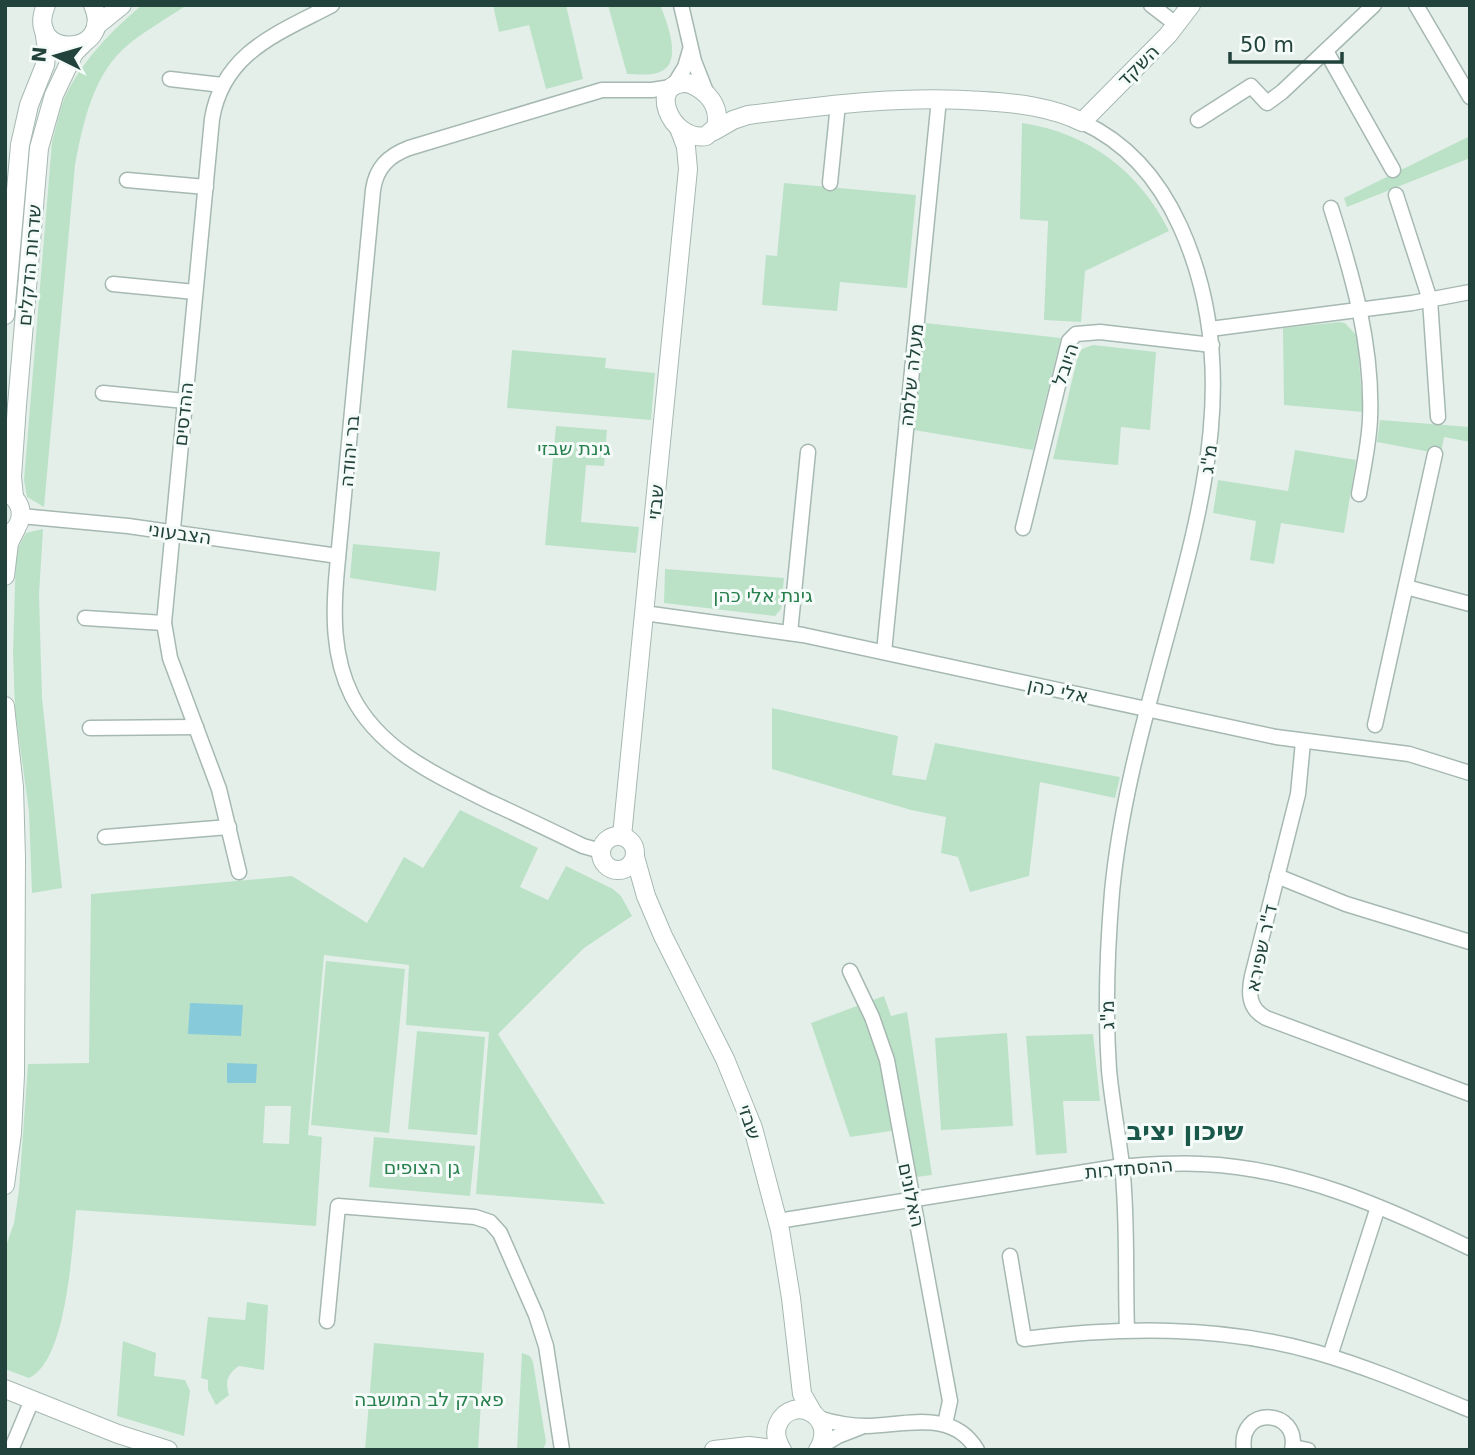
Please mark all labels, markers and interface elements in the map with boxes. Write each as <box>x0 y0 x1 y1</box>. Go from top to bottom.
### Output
north arrow <box>21 21 91 91</box>
scale bar <box>1230 21 1342 65</box>
text: 50 m <box>1240 33 1294 57</box>
street label: השקד <box>1113 40 1163 90</box>
text: N <box>27 46 51 63</box>
street label: שדרות הדקלים <box>13 203 45 327</box>
street label: מעלה שלמה <box>895 322 927 428</box>
street label: היובל <box>1047 340 1083 388</box>
street label: ההדסים <box>169 381 197 447</box>
street label: בר יהודה <box>335 414 363 488</box>
park label: גינת שבזי <box>537 437 611 459</box>
street label: מ"ג <box>1195 443 1221 475</box>
street label: שבזי <box>642 483 668 521</box>
street label: הצבעוני <box>147 518 213 548</box>
park label: גינת אלי כהן <box>713 584 813 606</box>
street label: אלי כהן <box>1026 673 1090 707</box>
street label: ד"ר שפירא <box>1241 902 1281 994</box>
street label: מ"ג <box>1096 1000 1118 1030</box>
street label: שבזי <box>734 1102 766 1142</box>
district label: שיכון יציב <box>1126 1116 1244 1146</box>
street label: ההסתדרות <box>1084 1153 1174 1183</box>
park label: גן הצופים <box>384 1156 460 1178</box>
street label: האלונים <box>894 1161 930 1229</box>
park label: פארק לב המושבה <box>354 1388 504 1410</box>

